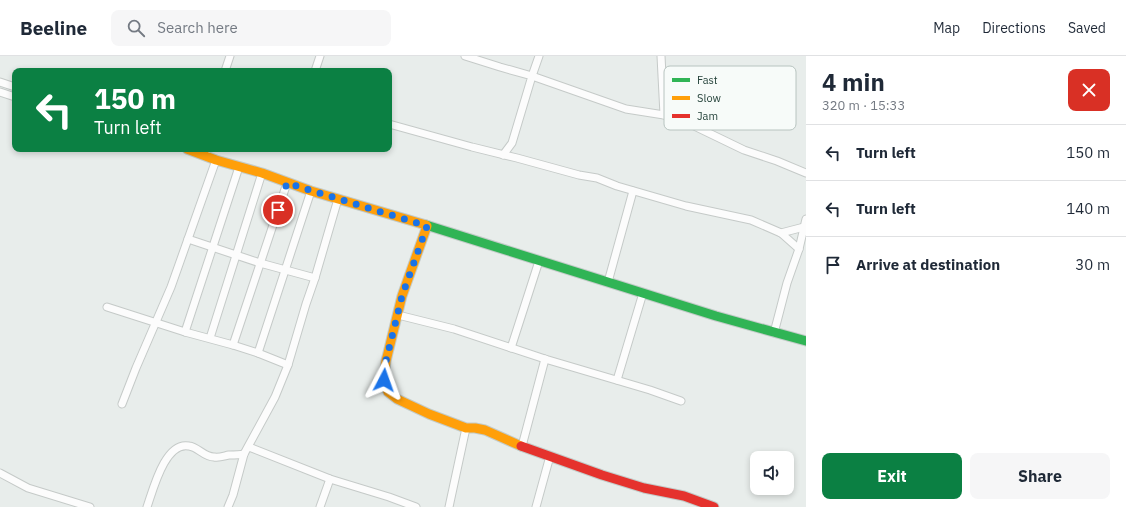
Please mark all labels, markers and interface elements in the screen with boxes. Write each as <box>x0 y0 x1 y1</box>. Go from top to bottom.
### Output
search box <box>111 10 391 46</box>
text: Beeline <box>20 16 87 40</box>
icon: search <box>125 17 147 39</box>
text: Search here <box>157 18 238 37</box>
text: Map <box>933 19 960 37</box>
text: Directions <box>982 19 1046 37</box>
text: Saved <box>1068 19 1106 37</box>
legend <box>664 66 796 130</box>
text: 4 min <box>822 66 885 98</box>
button: close <box>1068 69 1110 111</box>
text: Fast <box>697 73 718 87</box>
text: 150 m <box>94 80 176 117</box>
icon: left <box>28 84 80 136</box>
text: Slow <box>697 91 721 105</box>
text: 320 m · 15:33 <box>822 97 905 114</box>
text: Jam <box>697 109 718 123</box>
text: Turn left <box>94 116 162 139</box>
icon: left <box>822 142 844 164</box>
text: Turn left <box>856 143 916 162</box>
text: 150 m <box>1066 143 1110 162</box>
pin <box>261 193 295 227</box>
icon: left <box>822 198 844 220</box>
icon: arrive <box>267 199 289 221</box>
text: Turn left <box>856 199 916 218</box>
text: 140 m <box>1066 199 1110 218</box>
icon: arrive <box>822 254 844 276</box>
text: Arrive at destination <box>856 255 1000 274</box>
text: 30 m <box>1075 255 1110 274</box>
position arrow <box>363 359 405 401</box>
map controls <box>750 451 794 495</box>
button: sound <box>750 451 794 495</box>
button: Exit <box>822 453 962 499</box>
button: Share <box>970 453 1110 499</box>

